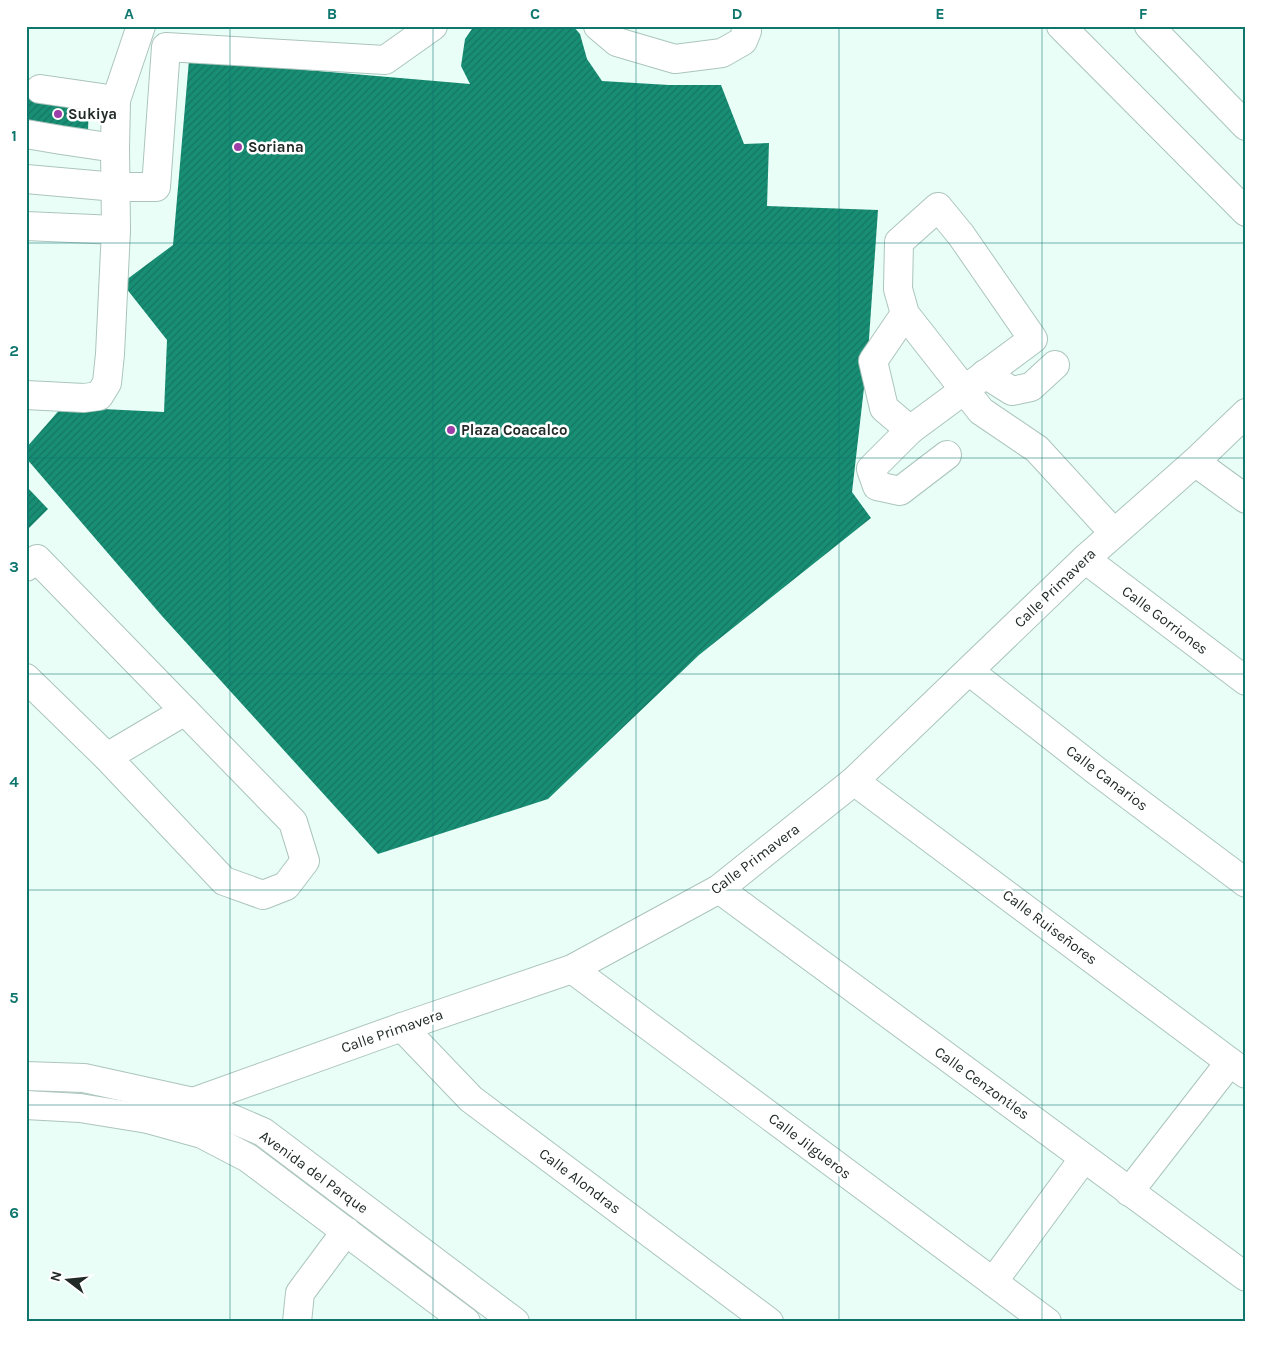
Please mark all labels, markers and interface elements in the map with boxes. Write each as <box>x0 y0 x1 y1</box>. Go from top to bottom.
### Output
text: A <box>124 4 134 23</box>
text: B <box>327 4 337 23</box>
text: C <box>530 4 540 23</box>
text: D <box>732 4 743 23</box>
text: E <box>935 4 945 23</box>
text: F <box>1139 4 1148 23</box>
place label: Sukiya <box>68 105 117 123</box>
marker: Sukiya <box>52 108 64 120</box>
text: 1 <box>11 126 17 145</box>
place label: Soriana <box>248 138 304 156</box>
marker: Soriana <box>232 141 244 153</box>
text: 2 <box>9 341 19 360</box>
place label: Plaza Coacalco <box>461 421 568 439</box>
marker: Plaza Coacalco <box>445 424 457 436</box>
street label: Calle Primavera <box>1010 545 1100 631</box>
text: 3 <box>9 557 19 576</box>
street label: Calle Gorriones <box>1118 582 1212 658</box>
street label: Calle Canarios <box>1063 741 1151 815</box>
text: 4 <box>9 772 19 791</box>
street label: Calle Primavera <box>707 820 803 898</box>
street label: Calle Ruiseñores <box>999 886 1101 968</box>
text: 5 <box>9 988 19 1007</box>
street label: Calle Primavera <box>339 1005 445 1057</box>
street label: Calle Cenzontles <box>931 1043 1033 1123</box>
street label: Calle Jilgueros <box>765 1109 855 1183</box>
street label: Avenida del Parque <box>256 1127 372 1217</box>
street label: Calle Alondras <box>536 1144 624 1218</box>
text: 6 <box>9 1203 19 1222</box>
north arrow <box>42 1256 92 1306</box>
text: N <box>46 1269 66 1284</box>

